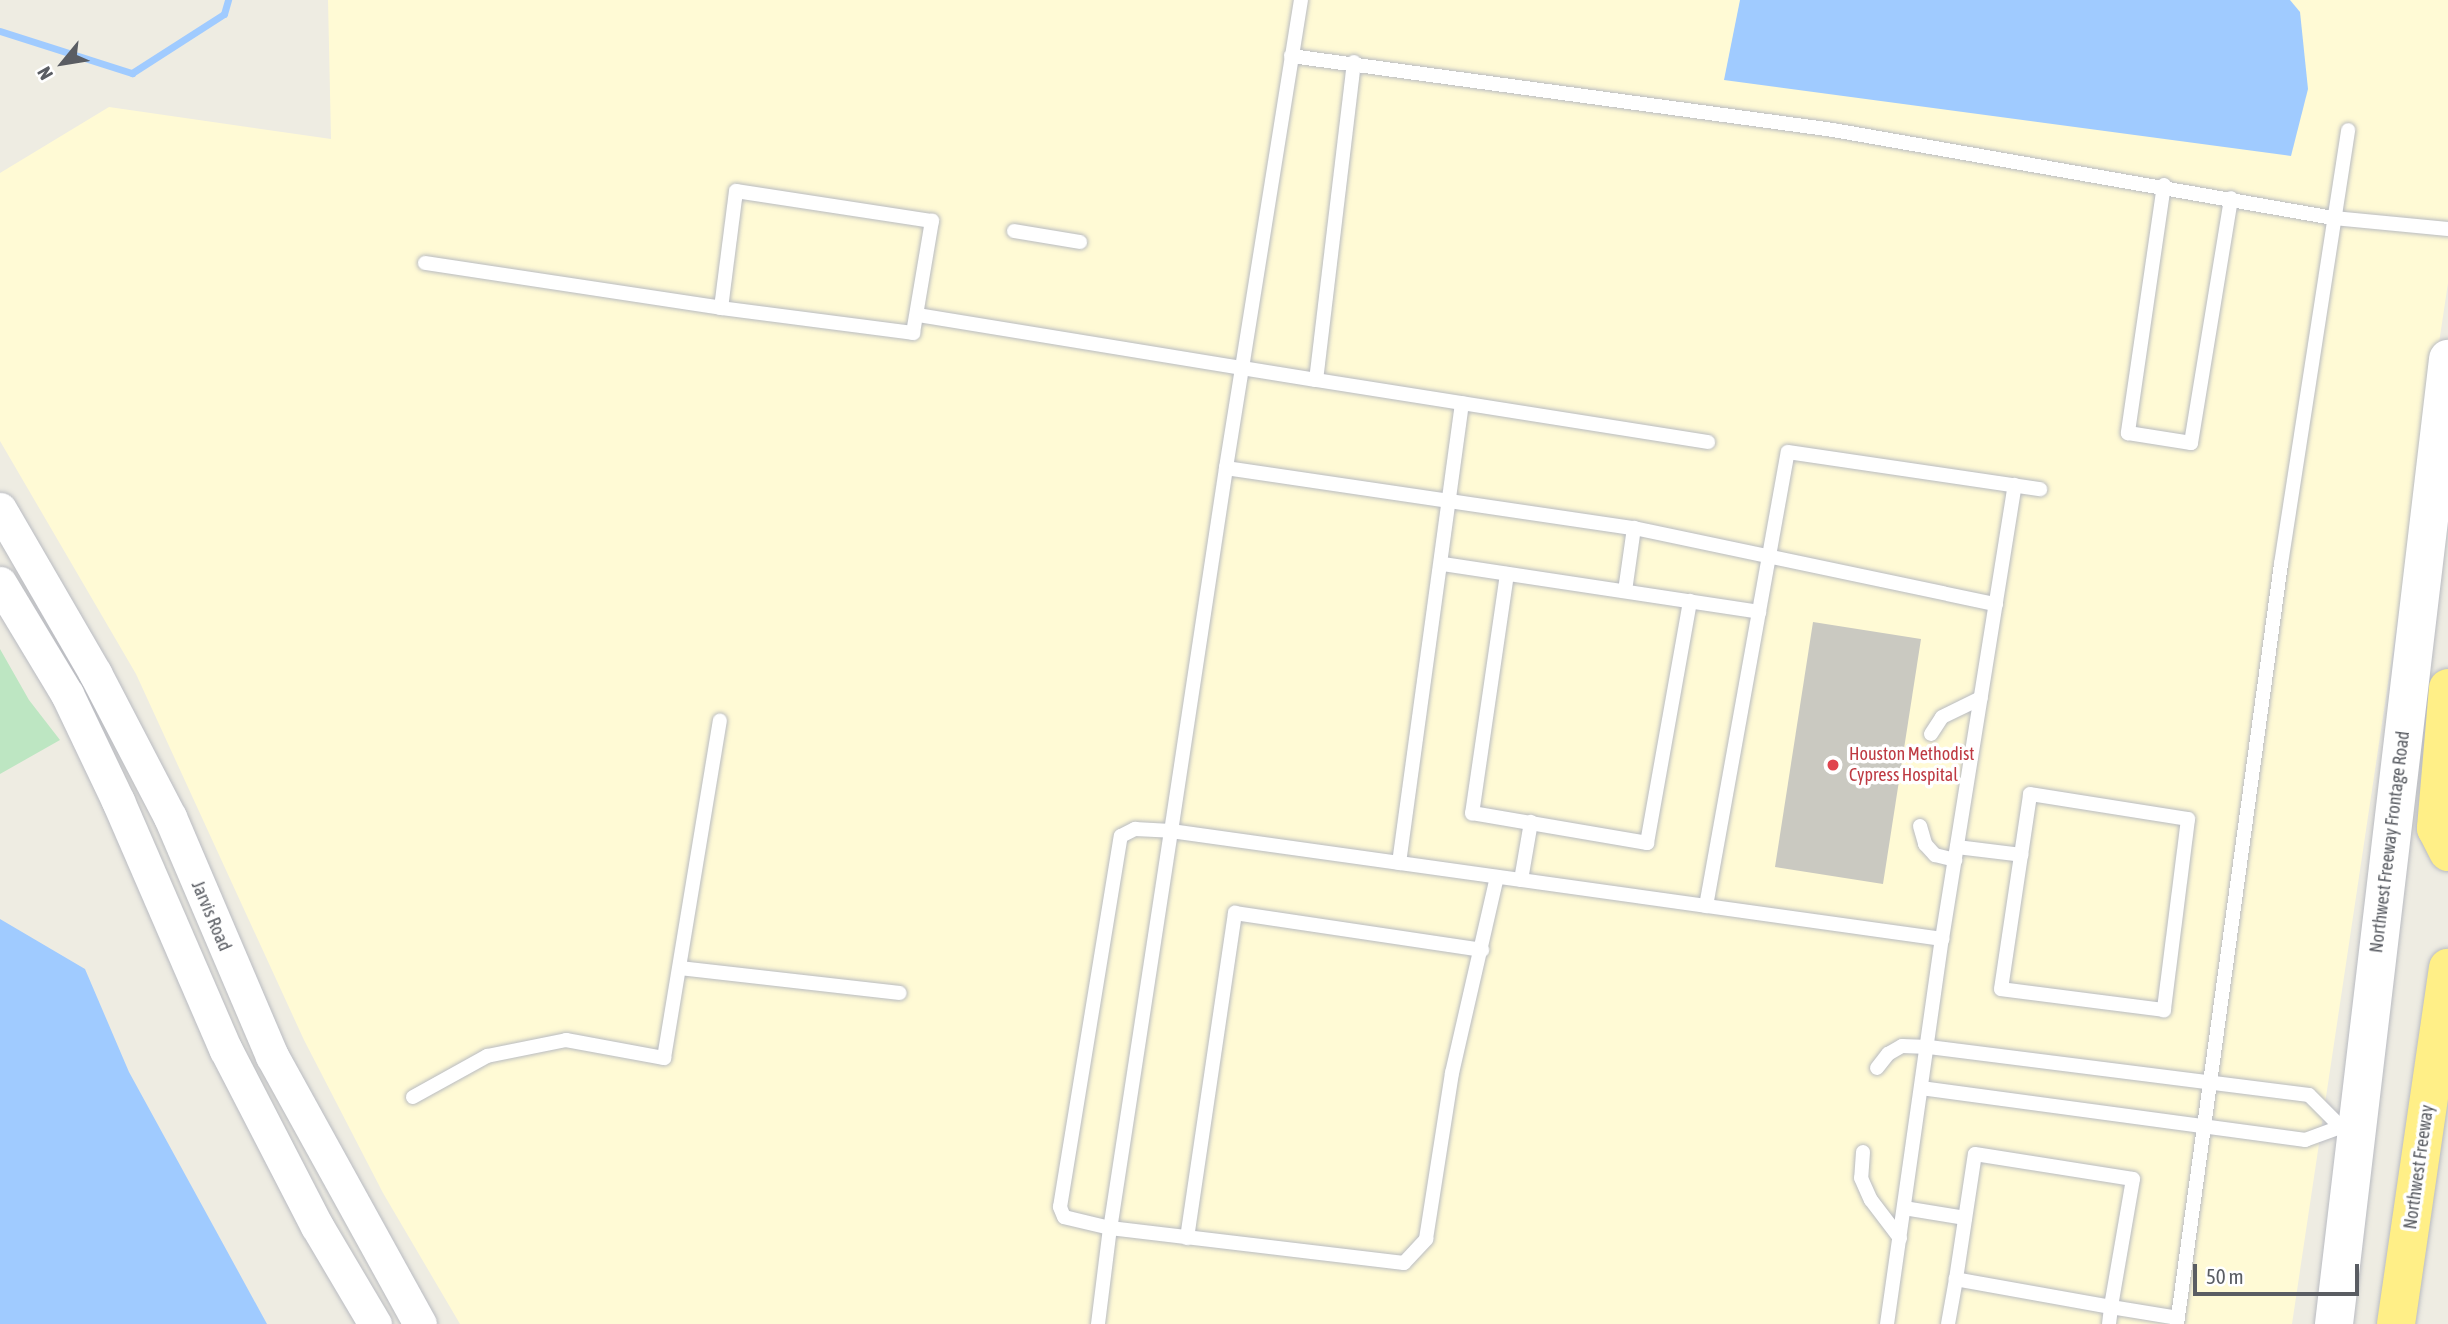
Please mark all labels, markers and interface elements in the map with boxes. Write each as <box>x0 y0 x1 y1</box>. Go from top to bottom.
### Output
north arrow <box>28 28 98 98</box>
text: N <box>32 63 57 84</box>
street label: Northwest Freeway Frontage Road <box>2366 730 2414 954</box>
place label: Houston Methodist Cypress Hospital <box>1849 744 1974 786</box>
marker: Houston Methodist Cypress Hospital <box>1823 755 1843 775</box>
street label: Jarvis Road <box>187 878 235 954</box>
street label: Northwest Freeway <box>2400 1103 2438 1231</box>
scale bar <box>2196 1250 2362 1294</box>
text: 50 m <box>2206 1264 2244 1288</box>

